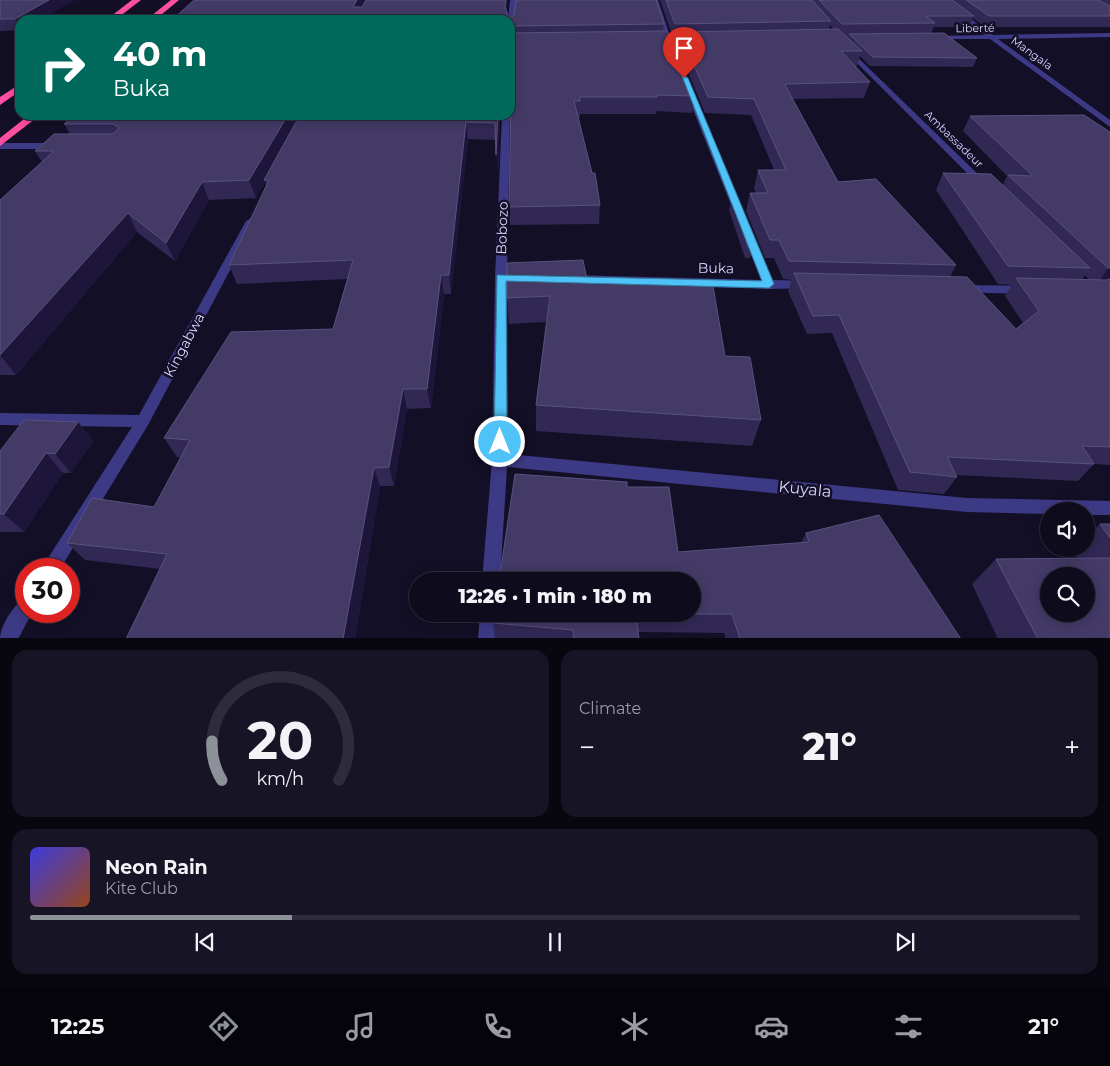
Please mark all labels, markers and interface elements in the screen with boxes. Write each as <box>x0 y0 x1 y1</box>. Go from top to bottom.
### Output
street label: Liberté <box>955 21 995 35</box>
pin <box>663 27 705 78</box>
text: 40 m <box>113 32 208 75</box>
street label: Mangala <box>1009 33 1055 73</box>
icon: arrive <box>670 34 698 62</box>
icon: right <box>30 35 95 100</box>
text: Buka <box>113 75 170 102</box>
street label: Ambassadeur <box>922 107 986 171</box>
street label: Bobozo <box>492 201 512 255</box>
street label: Buka <box>698 259 734 277</box>
street label: Kingabwa <box>159 310 209 380</box>
position arrow <box>473 415 525 467</box>
street label: Kuyala <box>777 477 833 501</box>
map controls <box>1040 502 1095 622</box>
button: sound <box>1040 502 1095 557</box>
speed limit sign: 30 <box>15 558 80 623</box>
button: search <box>1040 567 1095 622</box>
text: 12:26 · 1 min · 180 m <box>458 585 652 608</box>
text: Climate <box>579 699 641 718</box>
text: 20 <box>248 709 314 772</box>
text: 21° <box>803 723 857 770</box>
text: − <box>579 730 595 764</box>
text: + <box>1064 730 1080 764</box>
text: km/h <box>257 768 304 789</box>
text: Neon Rain <box>105 856 208 879</box>
text: Kite Club <box>105 879 178 898</box>
icon: previous <box>191 928 219 956</box>
icon: pause <box>541 928 569 956</box>
icon: next <box>891 928 919 956</box>
icon: directions <box>206 1009 241 1044</box>
icon: music <box>343 1009 378 1044</box>
icon: phone <box>480 1009 515 1044</box>
icon: climate <box>617 1009 652 1044</box>
icon: car <box>754 1009 789 1044</box>
icon: filters <box>891 1009 926 1044</box>
text: 12:25 <box>51 1013 104 1040</box>
text: 21° <box>1028 1013 1059 1040</box>

